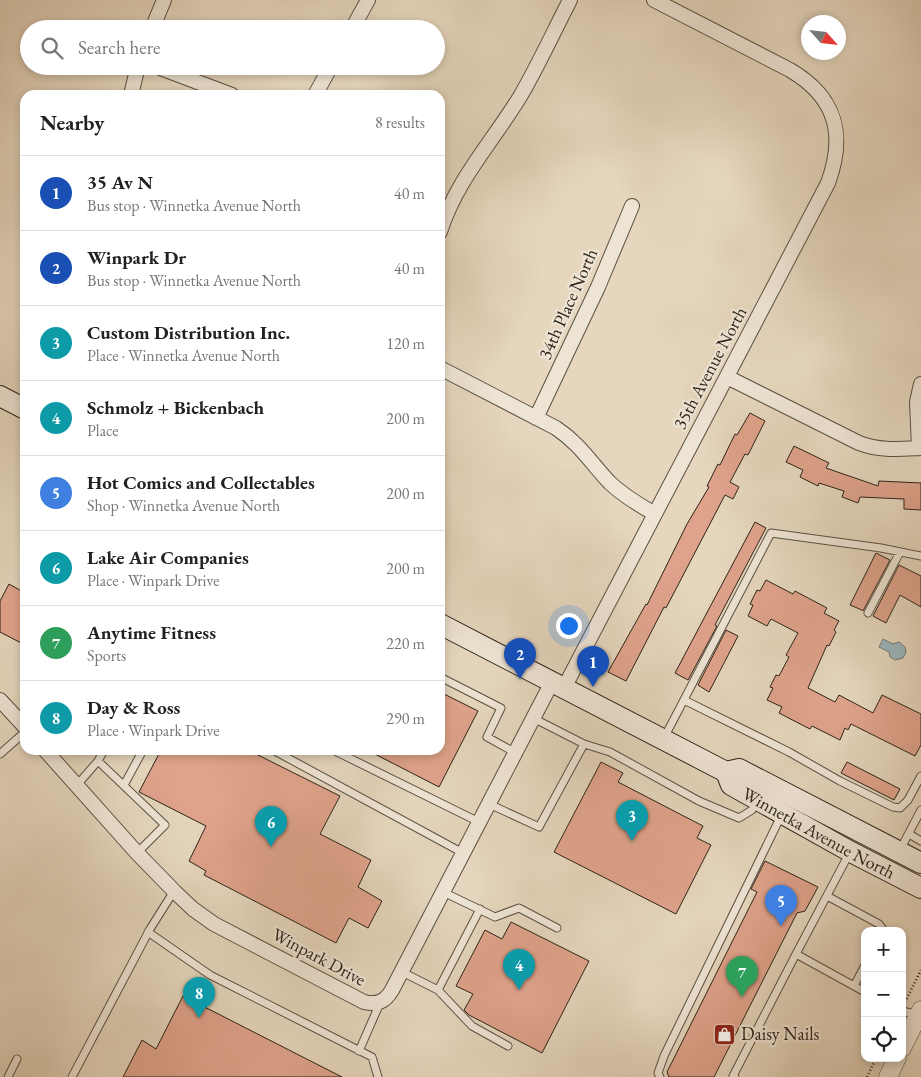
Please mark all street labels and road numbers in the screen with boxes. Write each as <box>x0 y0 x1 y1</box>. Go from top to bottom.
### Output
street label: 34th Place North <box>533 245 602 363</box>
street label: 35th Avenue North <box>668 303 751 433</box>
street label: Winnetka Avenue North <box>738 782 899 884</box>
street label: Winpark Drive <box>268 922 370 991</box>

